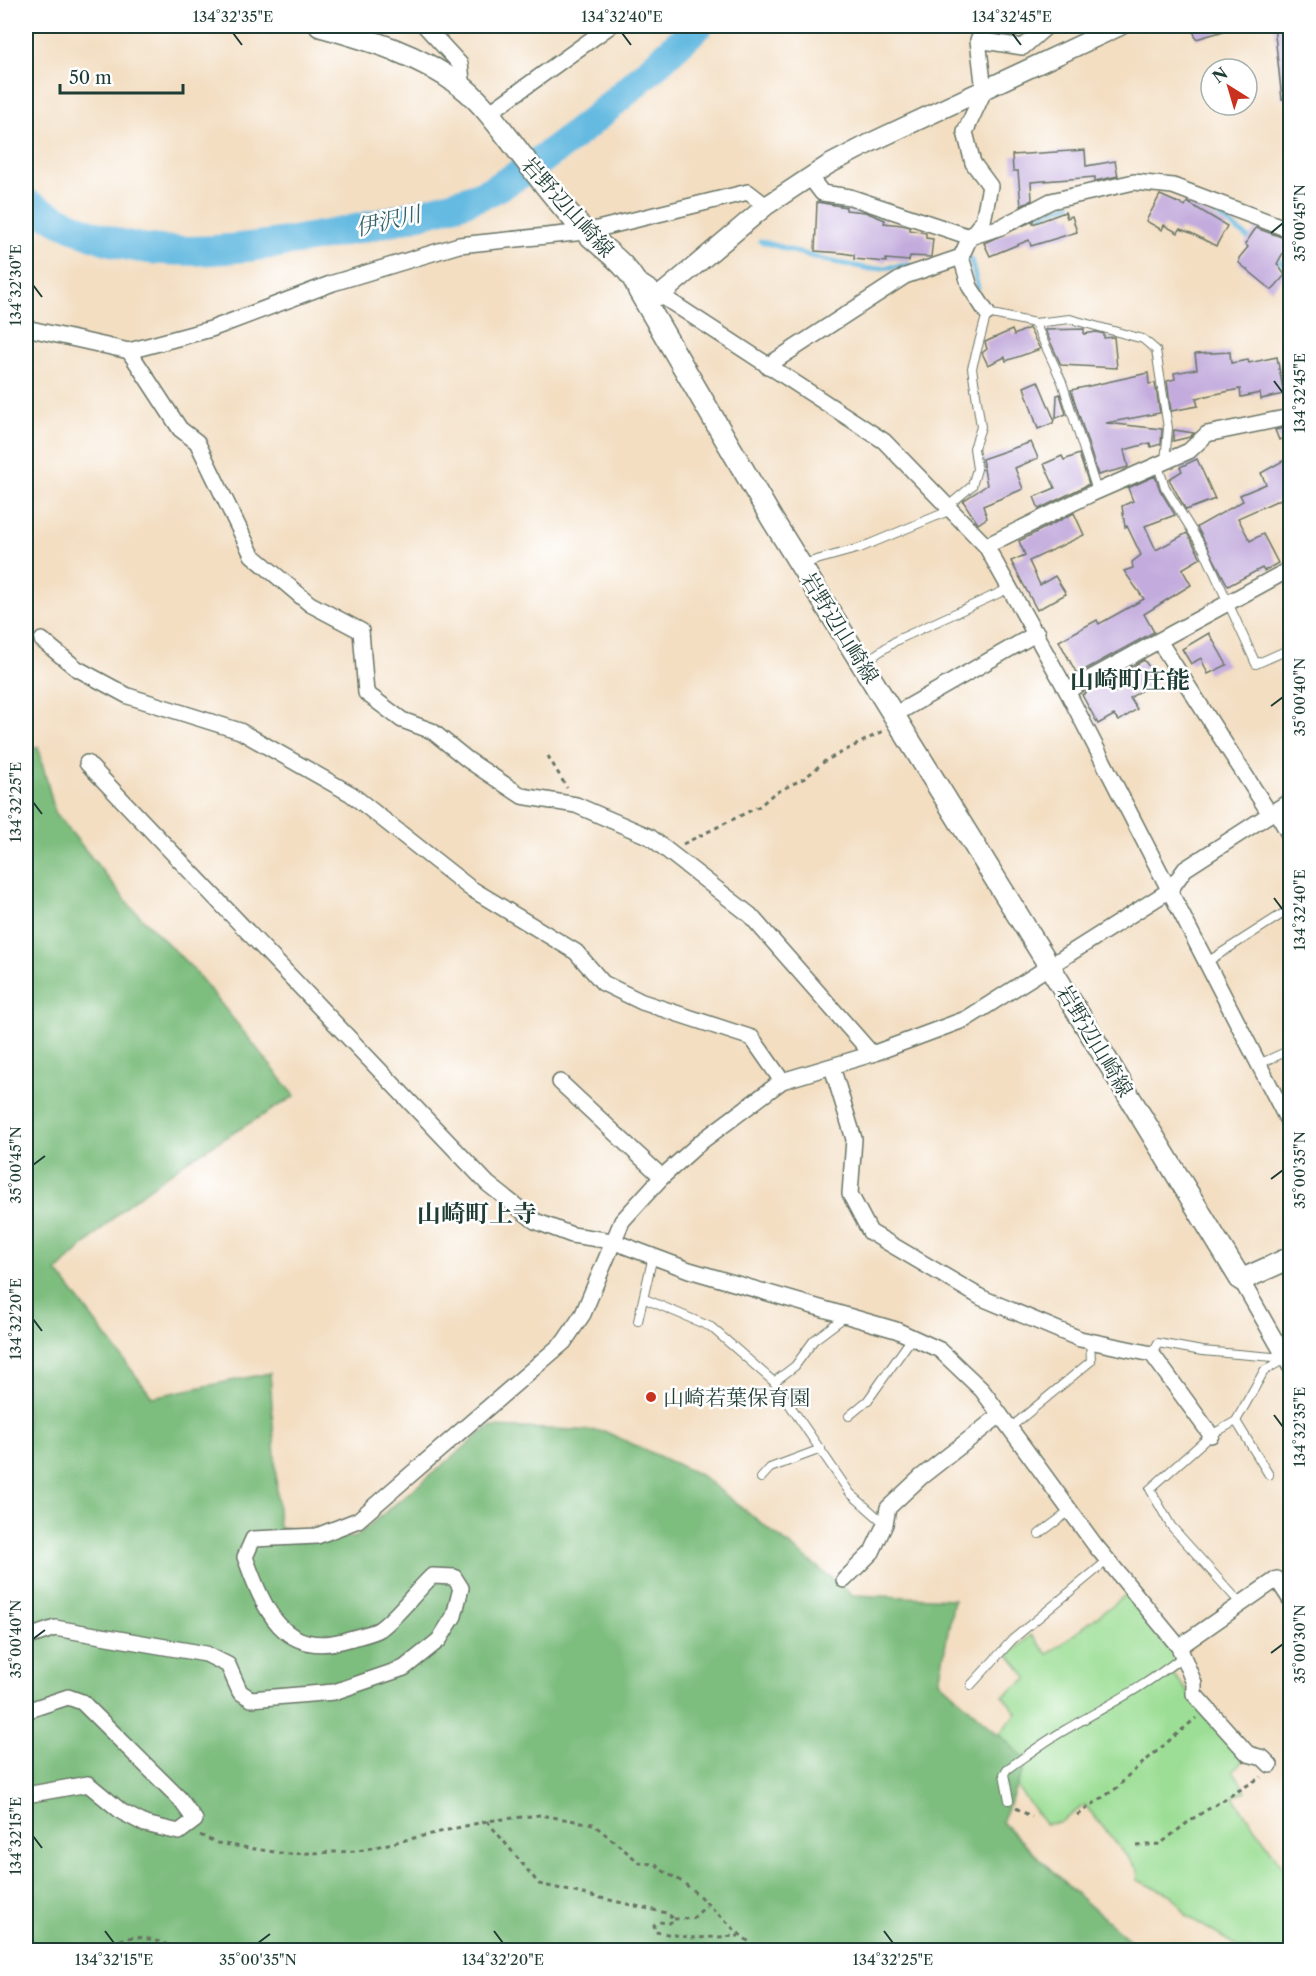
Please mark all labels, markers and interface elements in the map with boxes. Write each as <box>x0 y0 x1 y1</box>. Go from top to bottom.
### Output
text: 134°32'35"E <box>193 7 273 26</box>
text: 134°32'40"E <box>581 7 663 26</box>
text: 134°32'45"E <box>972 7 1052 26</box>
scale bar <box>60 57 183 95</box>
north arrow <box>1199 57 1259 117</box>
text: N <box>1208 63 1232 87</box>
text: 50 m <box>69 67 112 89</box>
street label: 岩野辺山崎線 <box>517 152 619 262</box>
text: 35°00'45"N <box>1290 184 1309 262</box>
water label: 伊沢川 <box>353 200 425 242</box>
text: 134°32'30"E <box>6 244 25 326</box>
text: 134°32'45"E <box>1290 353 1309 433</box>
street label: 岩野辺山崎線 <box>796 568 884 688</box>
text: 35°00'40"N <box>1290 658 1309 737</box>
district label: 山崎町庄能 <box>1070 665 1190 694</box>
text: 134°32'25"E <box>6 762 25 842</box>
text: 134°32'40"E <box>1290 869 1309 951</box>
street label: 岩野辺山崎線 <box>1052 981 1138 1101</box>
text: 35°00'45"N <box>6 1126 25 1204</box>
text: 35°00'35"N <box>1290 1131 1309 1209</box>
district label: 山崎町上寺 <box>417 1199 537 1228</box>
text: 134°32'20"E <box>6 1278 25 1360</box>
place label: 山崎若葉保育園 <box>663 1385 810 1410</box>
text: 134°32'35"E <box>1290 1387 1309 1467</box>
marker: 山崎若葉保育園 <box>644 1390 658 1404</box>
text: 35°00'40"N <box>6 1600 25 1679</box>
text: 35°00'30"N <box>1290 1604 1309 1684</box>
text: 134°32'15"E <box>6 1797 25 1875</box>
text: 134°32'15"E <box>75 1950 153 1969</box>
text: 35°00'35"N <box>219 1950 297 1969</box>
text: 134°32'20"E <box>462 1950 544 1969</box>
text: 134°32'25"E <box>853 1950 933 1969</box>

